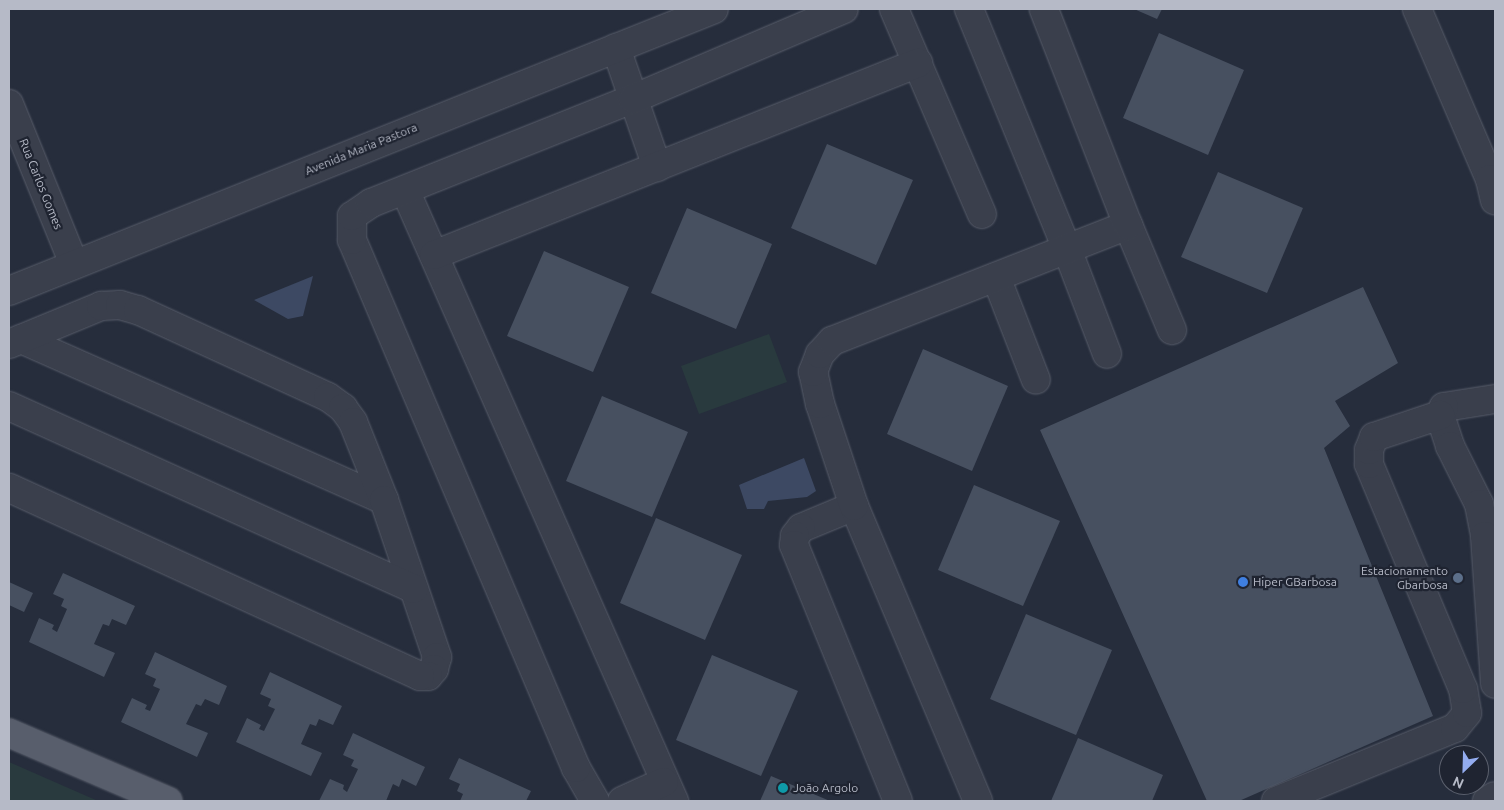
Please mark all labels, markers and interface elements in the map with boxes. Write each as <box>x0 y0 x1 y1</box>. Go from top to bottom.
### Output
street label: Avenida Maria Pastora <box>303 120 419 178</box>
street label: Rua Carlos Gomes <box>16 137 66 231</box>
place label: Estacionamento Gbarbosa <box>1361 564 1448 592</box>
marker: Estacionamento Gbarbosa <box>1452 572 1464 584</box>
place label: Hiper GBarbosa <box>1253 575 1337 589</box>
marker: Hiper GBarbosa <box>1237 576 1249 588</box>
north arrow <box>1439 745 1489 795</box>
text: N <box>1450 773 1466 792</box>
place label: João Argolo <box>793 781 858 795</box>
marker: João Argolo <box>777 782 789 794</box>

